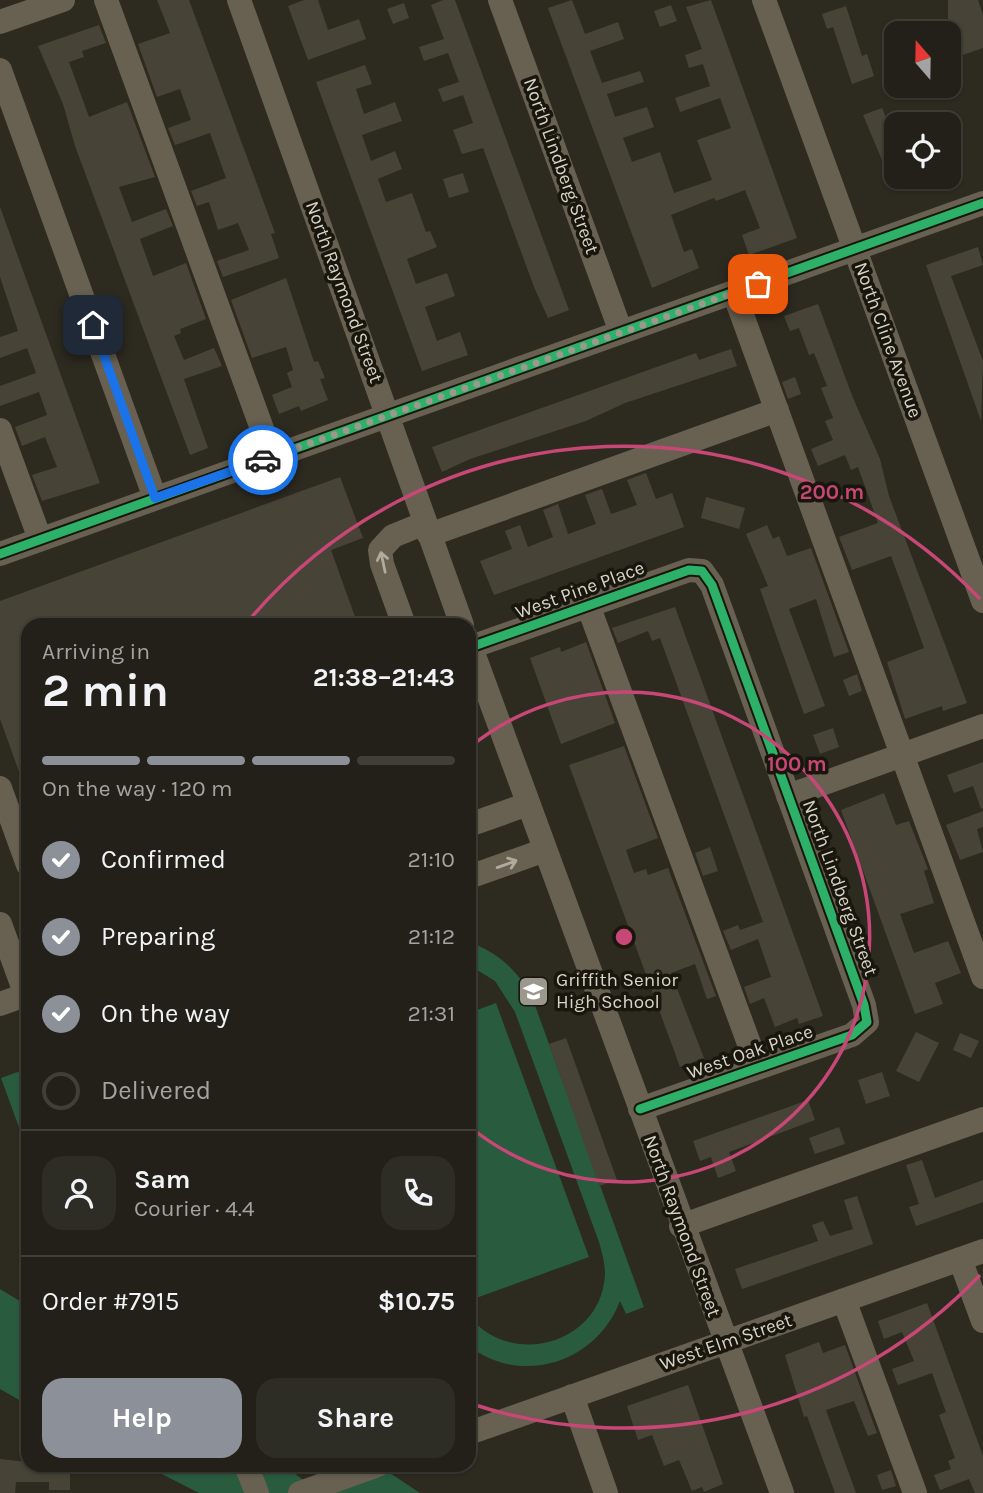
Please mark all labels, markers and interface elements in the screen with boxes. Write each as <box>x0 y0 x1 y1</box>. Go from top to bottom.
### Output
north arrow <box>884 21 961 98</box>
map controls <box>884 21 961 189</box>
street label: North Lindberg Street <box>519 75 603 257</box>
button: locate <box>884 112 961 189</box>
street label: North Raymond Street <box>301 198 387 386</box>
pin <box>728 254 788 314</box>
street label: North Cline Avenue <box>850 259 926 421</box>
icon: bag <box>739 265 777 303</box>
pin <box>63 295 123 355</box>
icon: home <box>74 306 112 344</box>
courier <box>228 425 298 495</box>
icon: car <box>244 441 282 479</box>
text: 200 m <box>800 480 864 504</box>
one-way arrow <box>376 551 389 574</box>
street label: West Pine Place <box>513 556 647 624</box>
text: Arriving in <box>42 638 150 665</box>
text: 21:38–21:43 <box>313 662 455 693</box>
text: 2 min <box>42 664 169 718</box>
text: 100 m <box>767 752 827 776</box>
text: On the way · 120 m <box>42 775 233 802</box>
street label: North Lindberg Street <box>798 797 882 979</box>
icon: check <box>42 841 80 879</box>
text: Confirmed <box>101 844 226 875</box>
text: 21:10 <box>408 846 455 873</box>
one-way arrow <box>496 857 518 870</box>
icon: check <box>42 918 80 956</box>
text: Preparing <box>101 921 215 952</box>
text: 21:12 <box>408 923 455 950</box>
centre of rings <box>612 925 636 949</box>
place label: Griffith Senior High School <box>556 969 678 1013</box>
school or university icon: Griffith Senior High School <box>516 974 550 1008</box>
icon: check <box>42 995 80 1033</box>
text: On the way <box>101 998 230 1029</box>
text: 21:31 <box>408 1000 455 1027</box>
street label: West Oak Place <box>684 1020 816 1084</box>
text: Delivered <box>101 1075 211 1106</box>
street label: North Raymond Street <box>639 1132 725 1320</box>
button: person <box>42 1156 116 1230</box>
button: phone <box>381 1156 455 1230</box>
text: Sam <box>134 1164 190 1195</box>
text: Courier · 4.4 <box>134 1195 255 1222</box>
text: Order #7915 <box>42 1286 179 1317</box>
text: $10.75 <box>378 1286 455 1317</box>
street label: West Elm Street <box>657 1309 795 1375</box>
button: Help <box>42 1378 242 1458</box>
button: Share <box>256 1378 455 1458</box>

